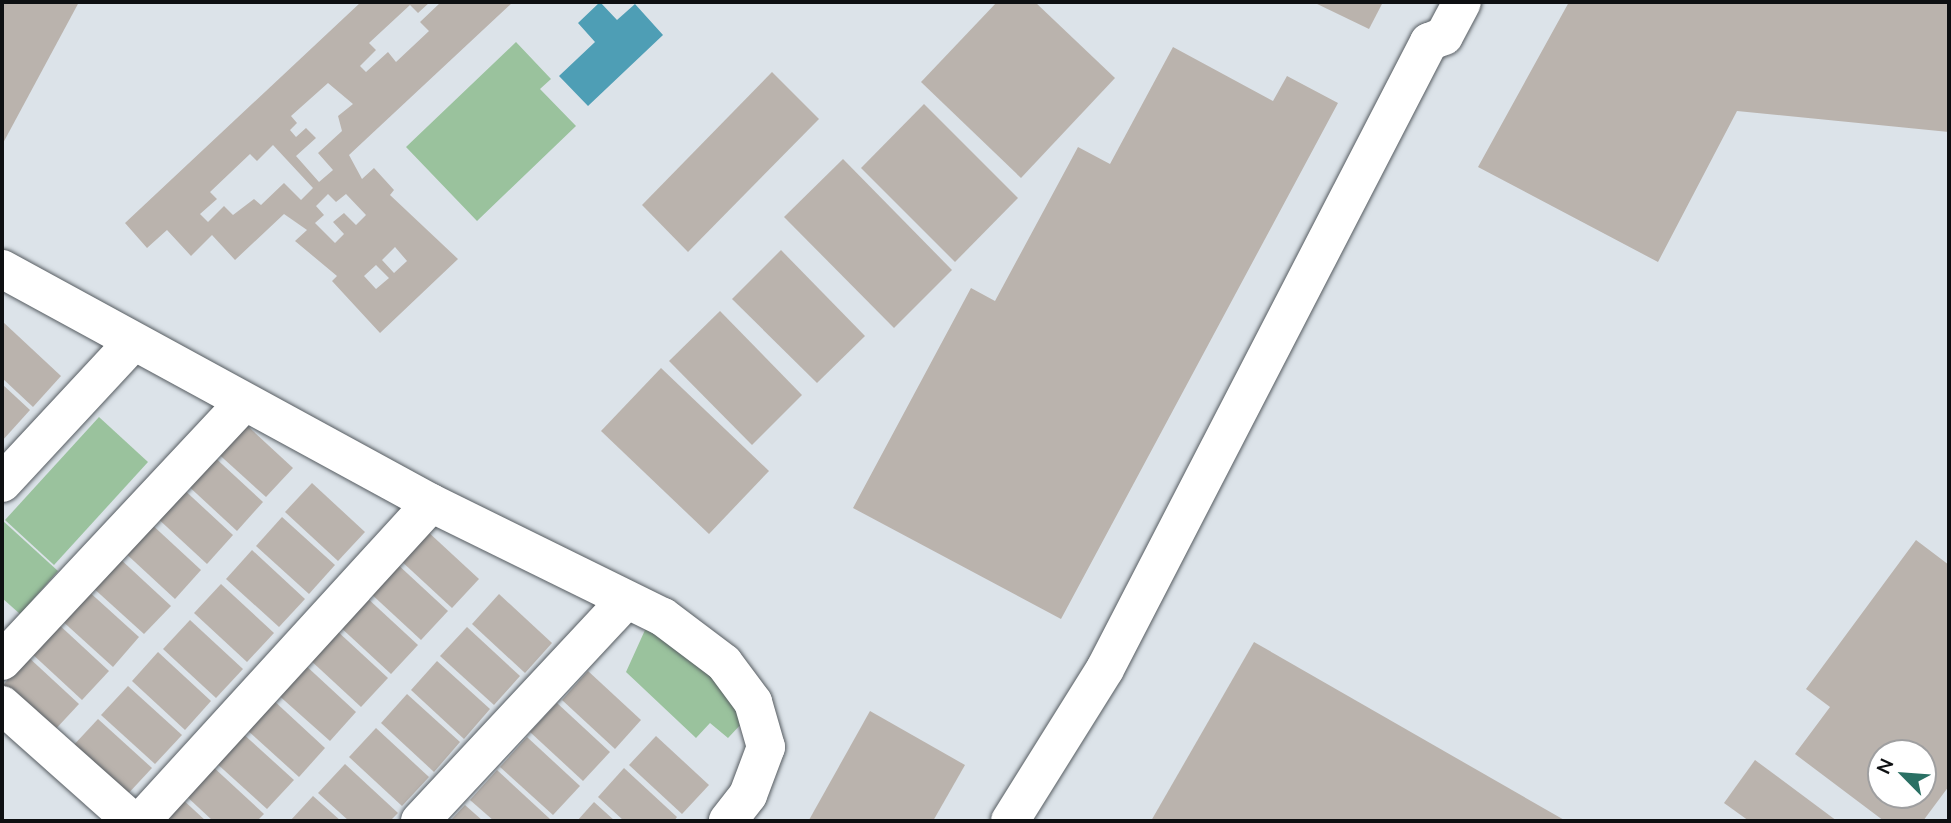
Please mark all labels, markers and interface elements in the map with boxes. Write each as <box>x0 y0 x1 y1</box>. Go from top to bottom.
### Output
north arrow <box>1867 739 1937 809</box>
text: N <box>1871 754 1899 778</box>

